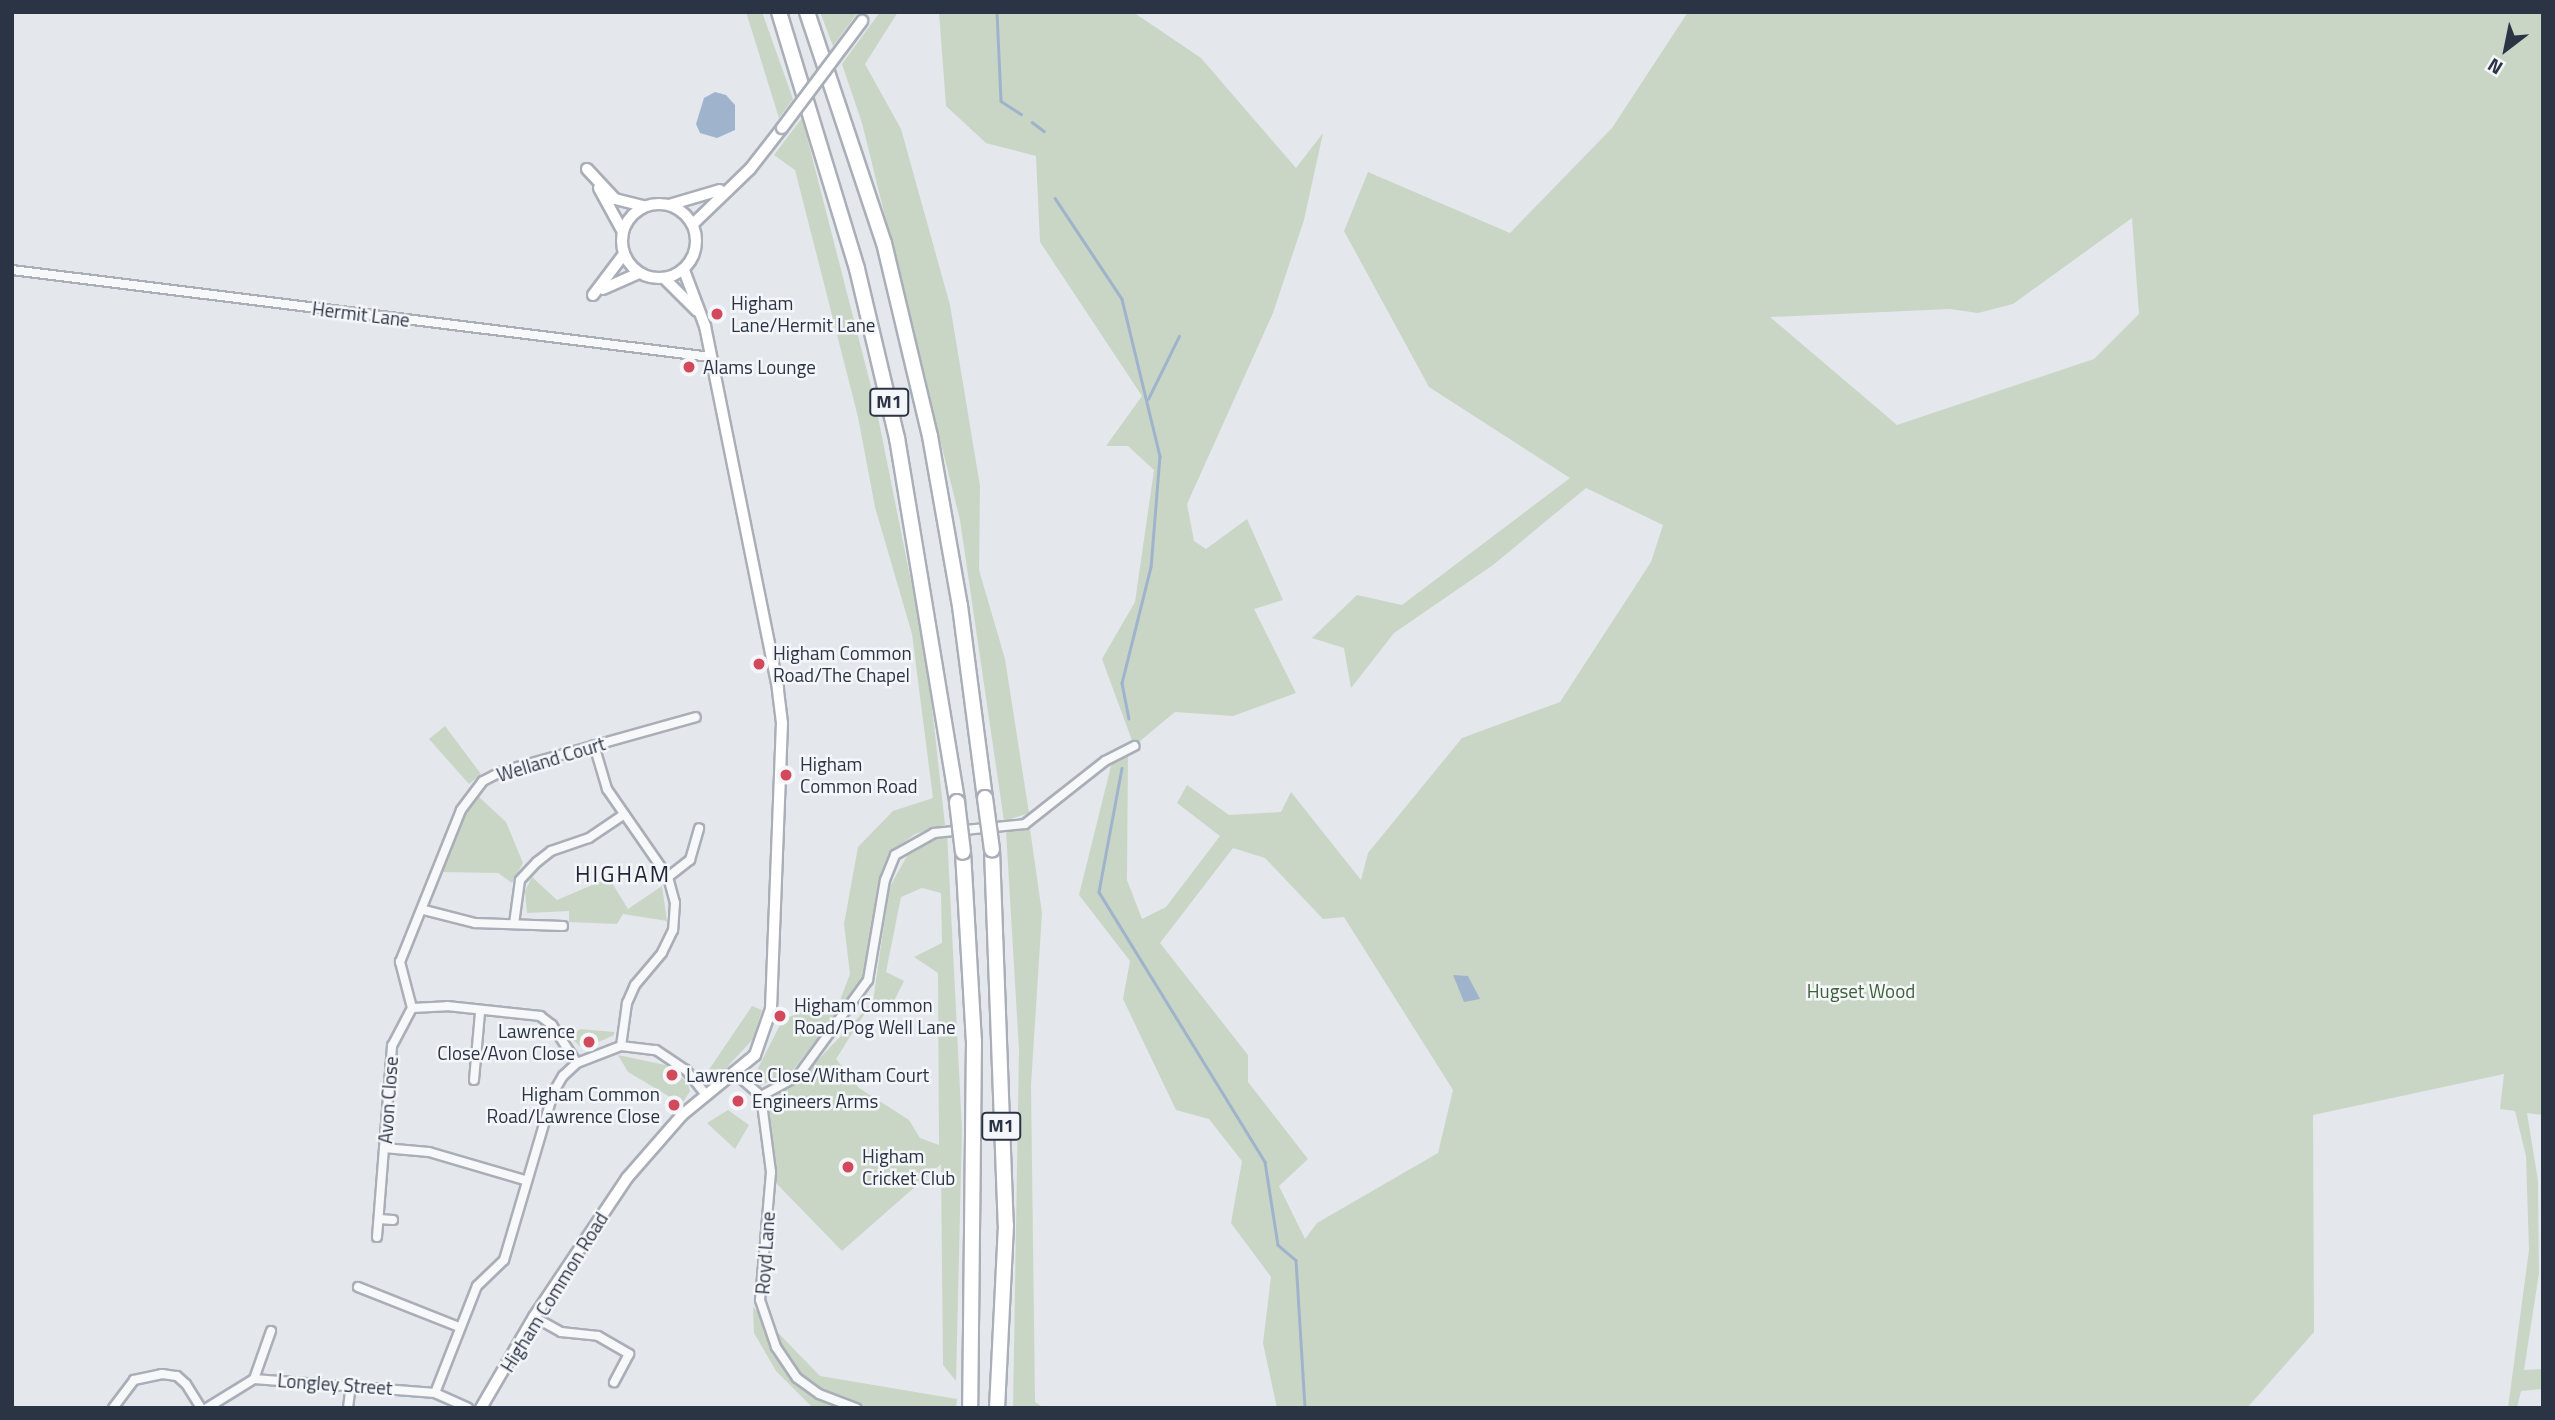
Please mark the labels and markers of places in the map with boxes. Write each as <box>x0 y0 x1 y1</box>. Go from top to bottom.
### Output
place label: Higham Lane/Hermit Lane <box>731 292 875 336</box>
marker: Higham Lane/Hermit Lane <box>709 306 725 322</box>
place label: Alams Lounge <box>703 356 816 378</box>
marker: Alams Lounge <box>681 359 697 375</box>
place label: Higham Common Road/The Chapel <box>773 642 912 686</box>
marker: Higham Common Road/The Chapel <box>751 656 767 672</box>
place label: Higham Common Road <box>800 753 917 797</box>
marker: Higham Common Road <box>778 767 794 783</box>
place label: Higham Common Road/Pog Well Lane <box>794 994 956 1038</box>
marker: Higham Common Road/Pog Well Lane <box>772 1008 788 1024</box>
place label: Lawrence Close/Avon Close <box>437 1020 575 1064</box>
marker: Lawrence Close/Avon Close <box>581 1034 597 1050</box>
place label: Lawrence Close/Witham Court <box>686 1064 929 1086</box>
marker: Lawrence Close/Witham Court <box>664 1067 680 1083</box>
place label: Higham Common Road/Lawrence Close <box>487 1083 660 1127</box>
place label: Engineers Arms <box>752 1090 878 1112</box>
marker: Engineers Arms <box>730 1093 746 1109</box>
marker: Higham Common Road/Lawrence Close <box>666 1097 682 1113</box>
place label: Higham Cricket Club <box>862 1145 955 1189</box>
marker: Higham Cricket Club <box>840 1159 856 1175</box>

